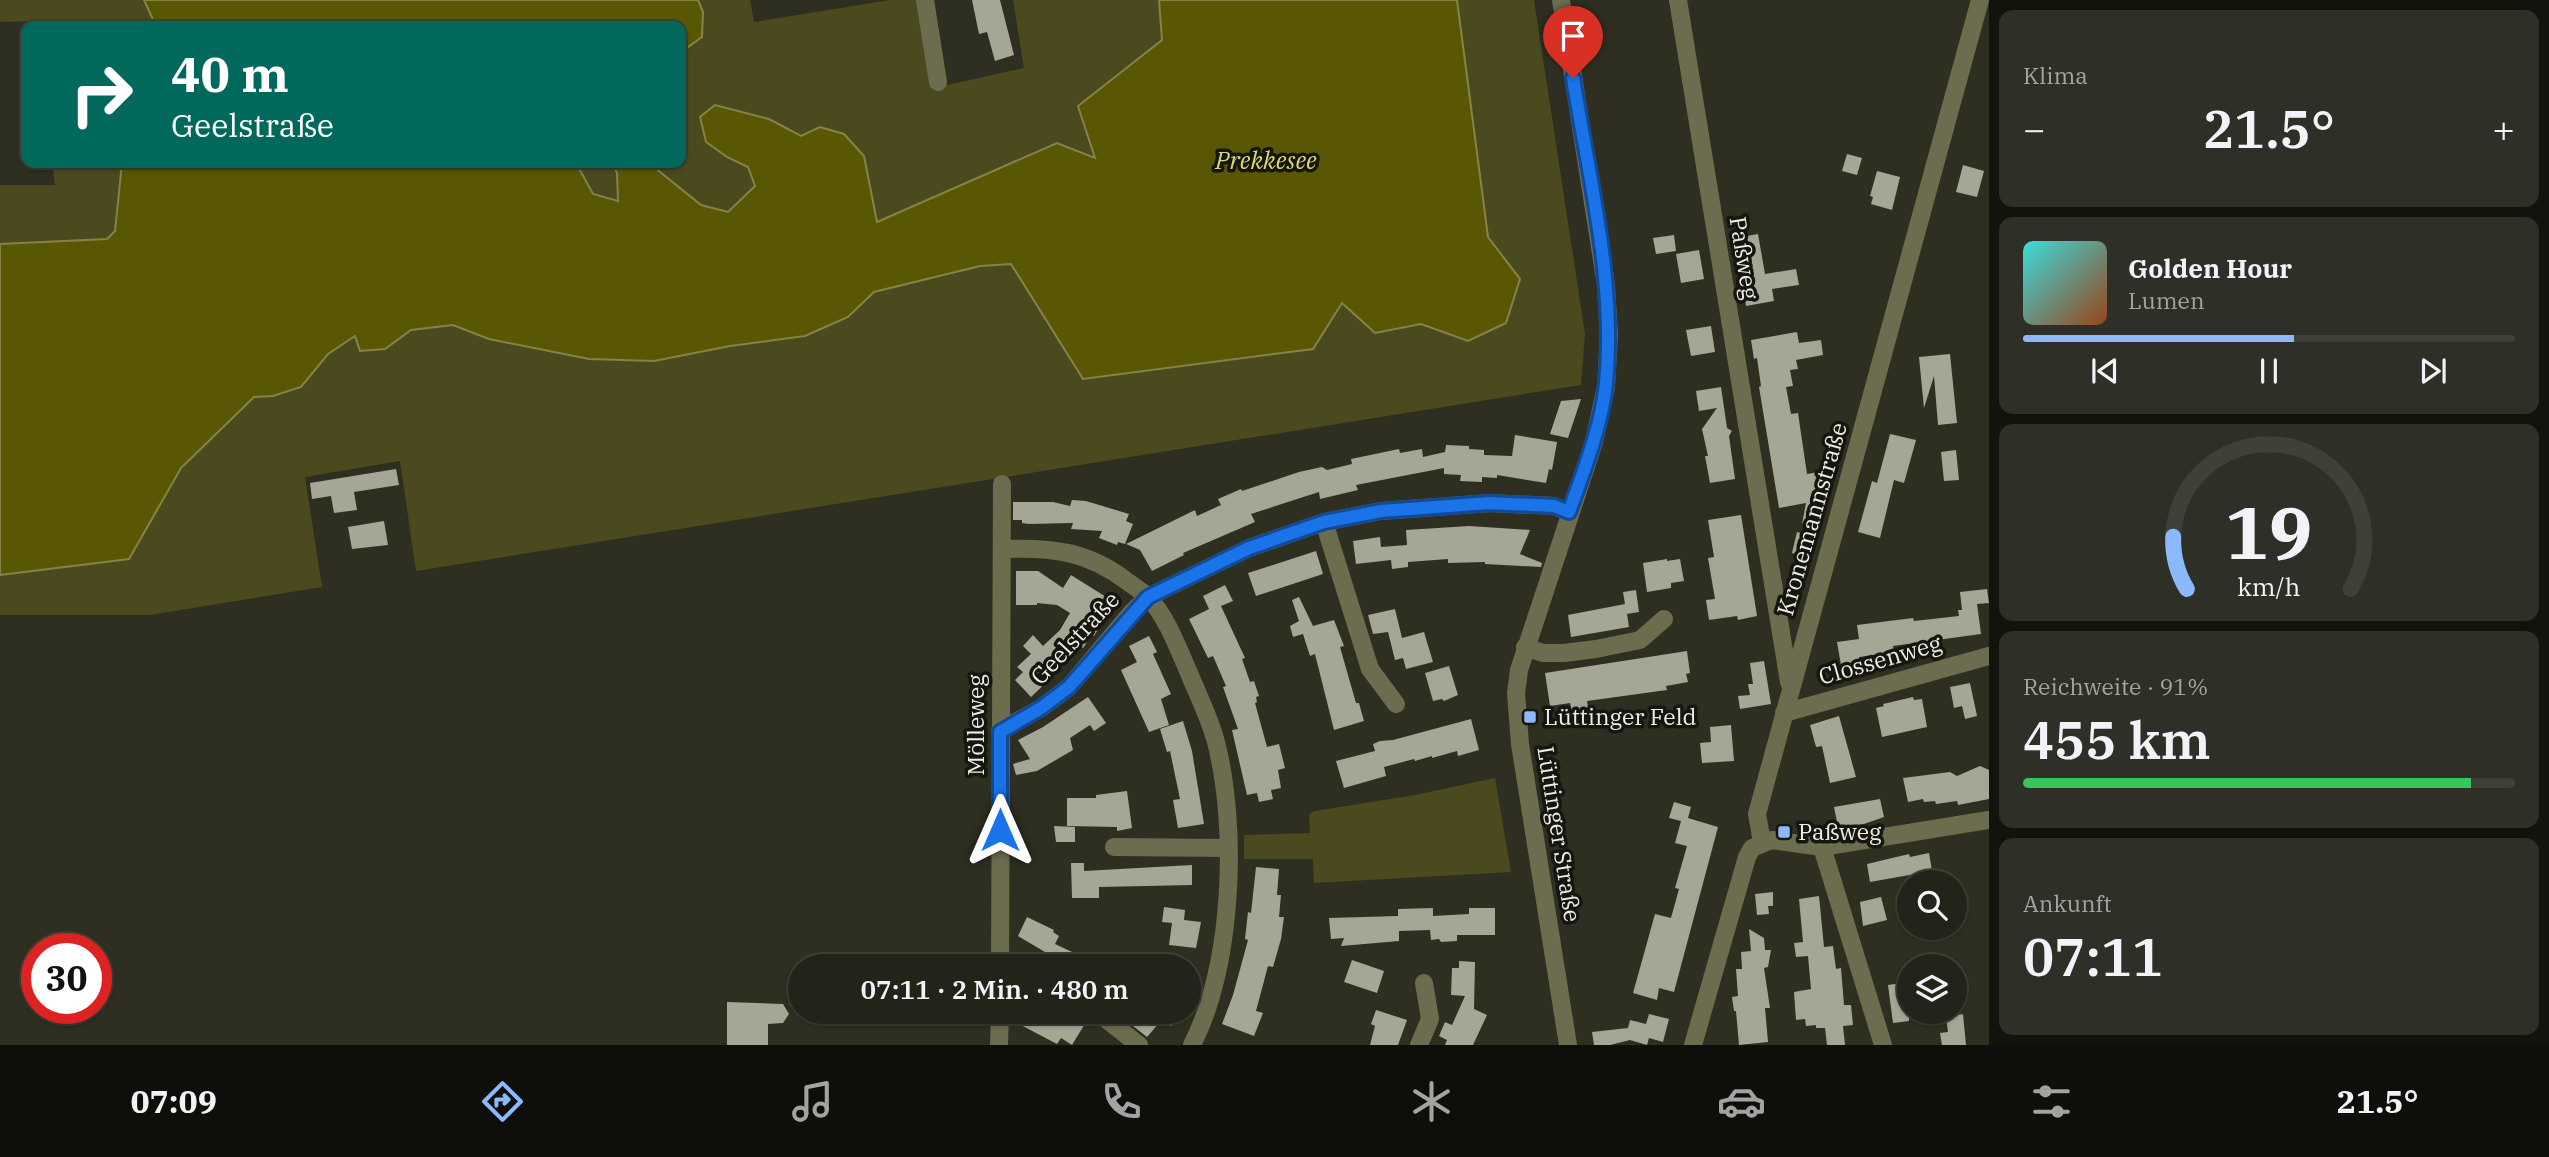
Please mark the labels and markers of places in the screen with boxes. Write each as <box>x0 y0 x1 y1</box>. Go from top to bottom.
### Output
pin <box>1543 6 1603 78</box>
place label: Lüttinger Feld <box>1544 701 1697 731</box>
marker: Lüttinger Feld <box>1522 709 1538 725</box>
place label: Paßweg <box>1798 816 1882 846</box>
marker: Paßweg <box>1776 824 1792 840</box>

